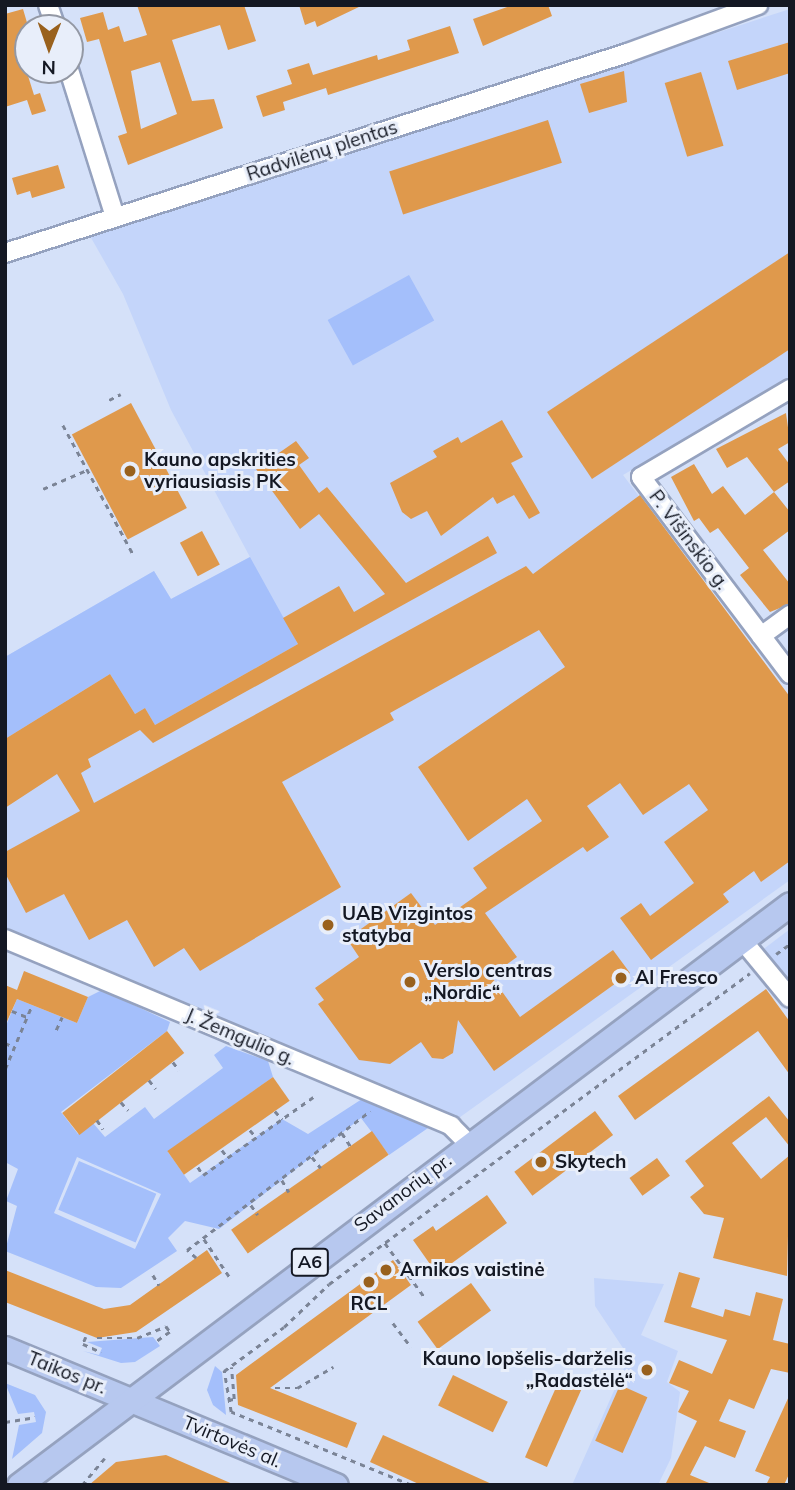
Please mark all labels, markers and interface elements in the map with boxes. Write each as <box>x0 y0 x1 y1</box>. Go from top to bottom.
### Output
north arrow <box>14 14 84 84</box>
text: N <box>41 56 56 80</box>
street label: Radvilėnų plentas <box>244 116 400 186</box>
place label: Kauno apskrities vyriausiasis PK <box>144 449 296 493</box>
marker: Kauno apskrities vyriausiasis PK <box>122 463 138 479</box>
street label: P. Višinskio g. <box>644 486 734 594</box>
place label: UAB Vizgintos statyba <box>342 903 473 947</box>
marker: UAB Vizgintos statyba <box>320 917 336 933</box>
place label: Verslo centras „Nordic“ <box>424 960 552 1004</box>
place label: Al Fresco <box>635 967 718 989</box>
marker: Al Fresco <box>613 970 629 986</box>
marker: Verslo centras „Nordic“ <box>402 974 418 990</box>
street label: J. Žemgulio g. <box>182 1004 298 1070</box>
street label: Savanorių pr. <box>350 1149 456 1237</box>
place label: Skytech <box>555 1151 627 1173</box>
marker: Skytech <box>533 1154 549 1170</box>
road number: A6 <box>291 1247 329 1276</box>
place label: Arnikos vaistinė <box>400 1259 545 1281</box>
marker: Arnikos vaistinė <box>378 1262 394 1278</box>
marker: RCL <box>361 1274 377 1290</box>
place label: RCL <box>351 1293 387 1315</box>
street label: Taikos pr. <box>24 1347 110 1399</box>
place label: Kauno lopšelis-darželis „Radastėlė“ <box>423 1348 633 1392</box>
marker: Kauno lopšelis-darželis „Radastėlė“ <box>639 1362 655 1378</box>
street label: Tvirtovės al. <box>179 1411 285 1473</box>

